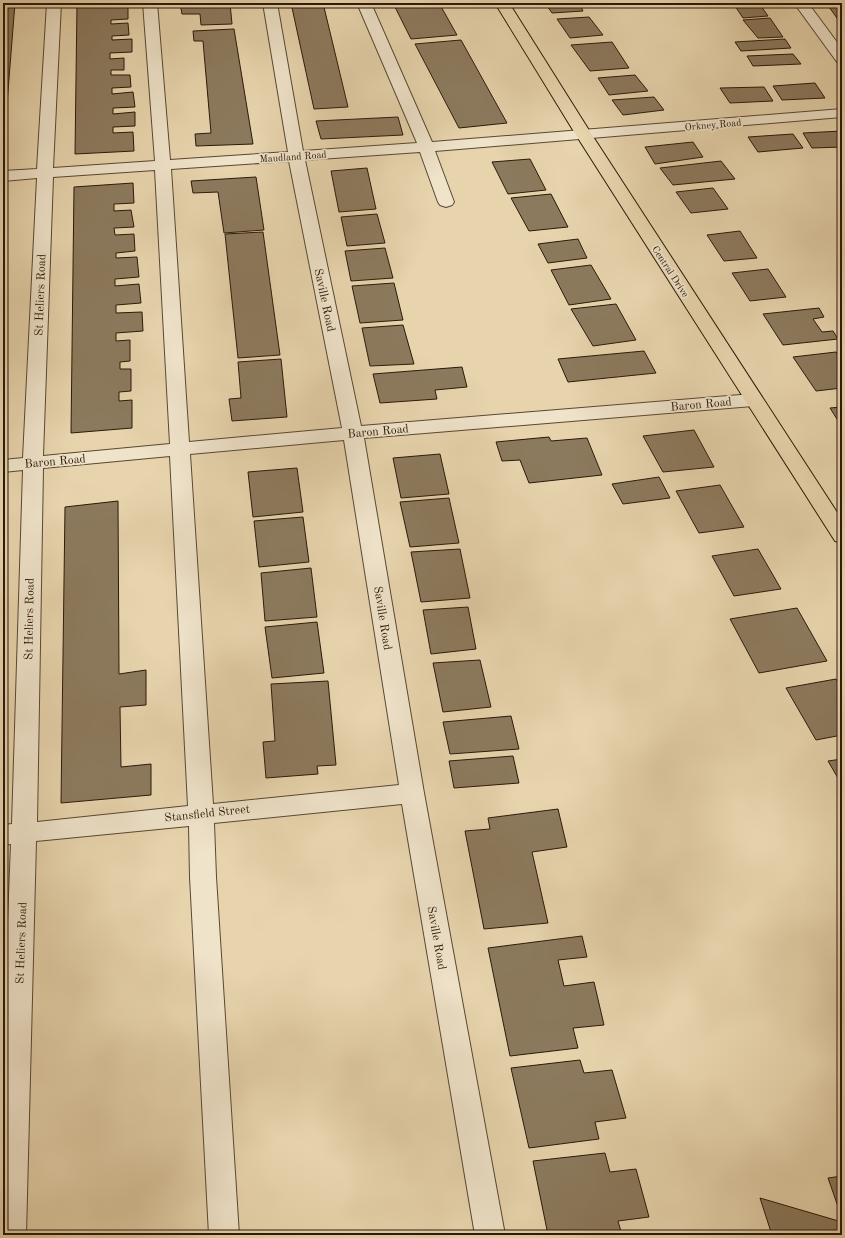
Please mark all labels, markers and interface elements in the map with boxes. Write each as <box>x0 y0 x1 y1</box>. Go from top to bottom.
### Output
street label: Orkney Road <box>684 118 742 132</box>
street label: Maudland Road <box>259 150 327 164</box>
street label: Central Drive <box>650 244 691 299</box>
street label: St Heliers Road <box>34 254 48 336</box>
street label: Saville Road <box>311 267 337 333</box>
street label: Baron Road <box>670 396 732 414</box>
street label: Baron Road <box>347 423 409 441</box>
street label: Baron Road <box>24 453 86 471</box>
street label: St Heliers Road <box>23 578 37 660</box>
street label: Saville Road <box>371 585 393 651</box>
street label: Stansfield Street <box>164 804 250 824</box>
street label: St Heliers Road <box>15 902 29 984</box>
street label: Saville Road <box>424 905 448 971</box>

